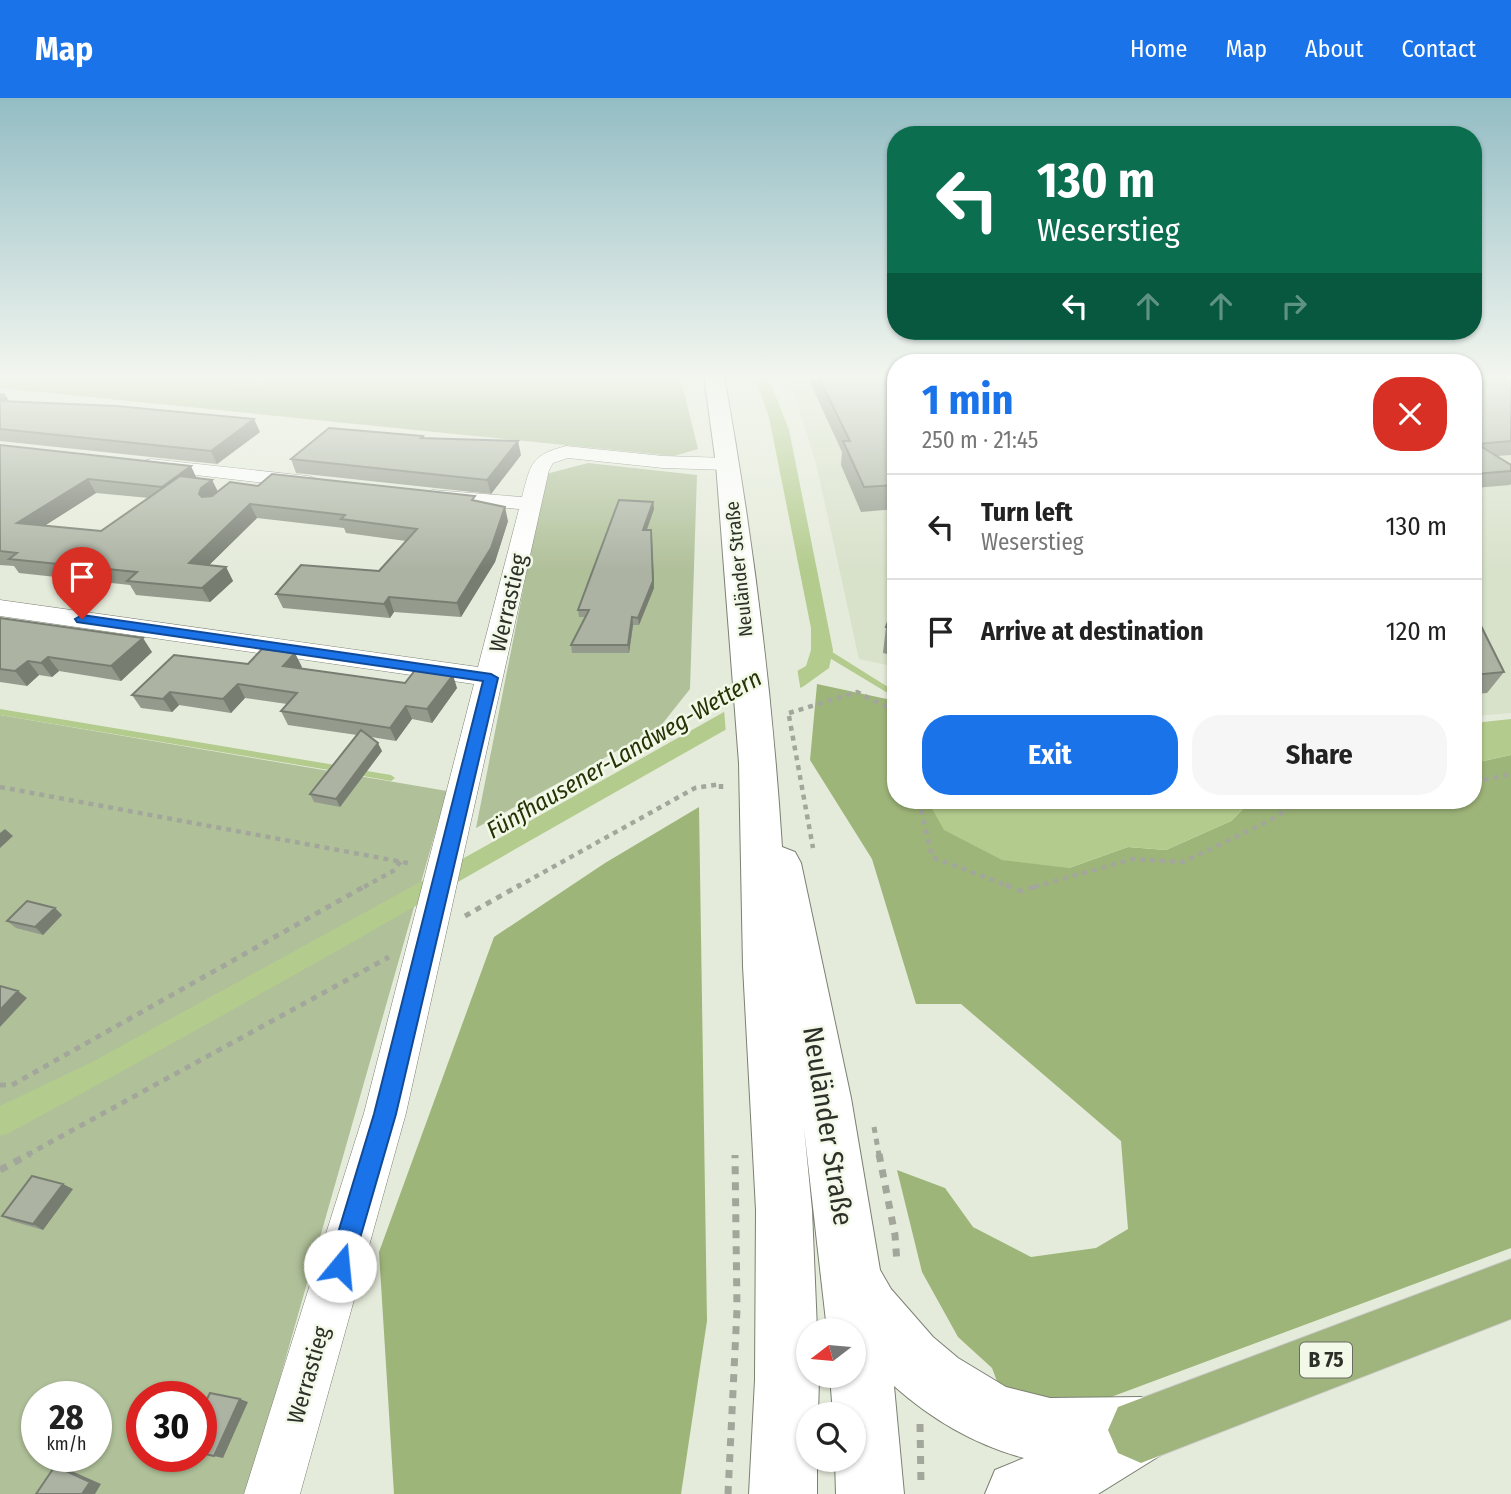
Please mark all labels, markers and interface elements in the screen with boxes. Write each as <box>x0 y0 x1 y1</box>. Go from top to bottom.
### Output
text: Map <box>35 29 93 69</box>
text: Home <box>1130 35 1187 63</box>
text: Map <box>1225 35 1267 63</box>
text: About <box>1305 35 1363 63</box>
text: Contact <box>1401 35 1476 63</box>
text: 130 m <box>1037 151 1155 210</box>
icon: left <box>922 154 1013 245</box>
text: Weserstieg <box>1037 211 1180 249</box>
icon: left <box>1056 287 1094 325</box>
icon: ahead <box>1129 287 1167 325</box>
icon: ahead <box>1202 287 1240 325</box>
icon: right <box>1275 287 1313 325</box>
text: 1 min <box>922 375 1013 425</box>
button: close <box>1373 377 1447 451</box>
text: 250 m · 21:45 <box>922 426 1038 454</box>
text: Turn left <box>981 497 1073 528</box>
street label: Neuländer Straße <box>720 500 758 638</box>
icon: left <box>922 508 960 546</box>
text: 130 m <box>1385 511 1447 542</box>
text: Weserstieg <box>981 528 1084 556</box>
pin <box>52 547 112 619</box>
street label: Werrastieg <box>483 551 533 655</box>
icon: arrive <box>63 558 101 596</box>
icon: arrive <box>922 613 960 651</box>
text: Arrive at destination <box>981 616 1204 647</box>
text: 120 m <box>1386 616 1447 647</box>
water label: Fünfhausener-Landweg-Wettern <box>481 664 767 844</box>
button: Exit <box>922 715 1178 795</box>
button: Share <box>1192 715 1447 795</box>
street label: Neuländer Straße <box>796 1024 860 1228</box>
position arrow <box>303 1229 377 1303</box>
north arrow <box>796 1318 866 1388</box>
map controls <box>796 1318 866 1472</box>
street label: Werrastieg <box>281 1323 335 1427</box>
road number: B 75 <box>1300 1342 1352 1378</box>
speed limit sign: 30 <box>126 1381 217 1472</box>
text: 28 <box>49 1396 84 1438</box>
button: search <box>796 1402 866 1472</box>
text: km/h <box>46 1433 87 1455</box>

